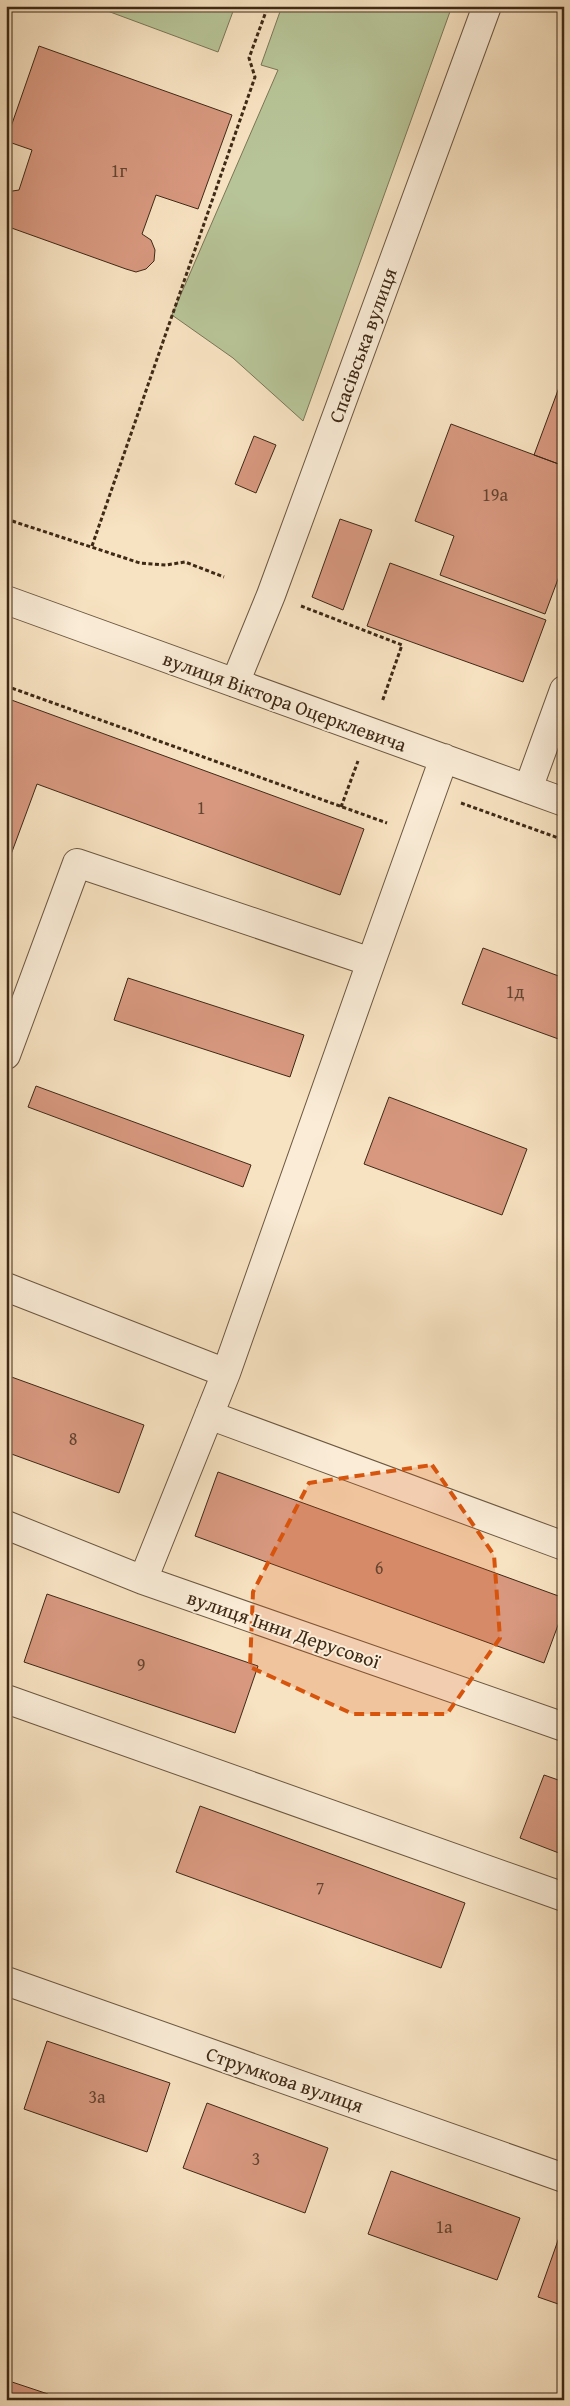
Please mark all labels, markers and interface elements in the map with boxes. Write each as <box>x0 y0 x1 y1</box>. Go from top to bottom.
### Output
house number: 1г <box>111 157 128 184</box>
street label: Спасівська вулиця <box>321 263 403 427</box>
house number: 19а <box>482 481 508 508</box>
street label: вулиця Віктора Оцерклевича <box>159 643 411 759</box>
house number: 1 <box>197 794 205 821</box>
house number: 1д <box>506 978 524 1005</box>
house number: 8 <box>69 1425 77 1452</box>
house number: 6 <box>375 1554 383 1581</box>
street label: вулиця Інни Дерусової <box>183 1582 385 1676</box>
house number: 9 <box>137 1651 145 1678</box>
house number: 7 <box>316 1874 324 1901</box>
street label: Струмкова вулиця <box>203 2039 367 2119</box>
house number: 3а <box>88 2083 106 2110</box>
house number: 3 <box>252 2145 260 2172</box>
house number: 1а <box>435 2213 453 2240</box>

